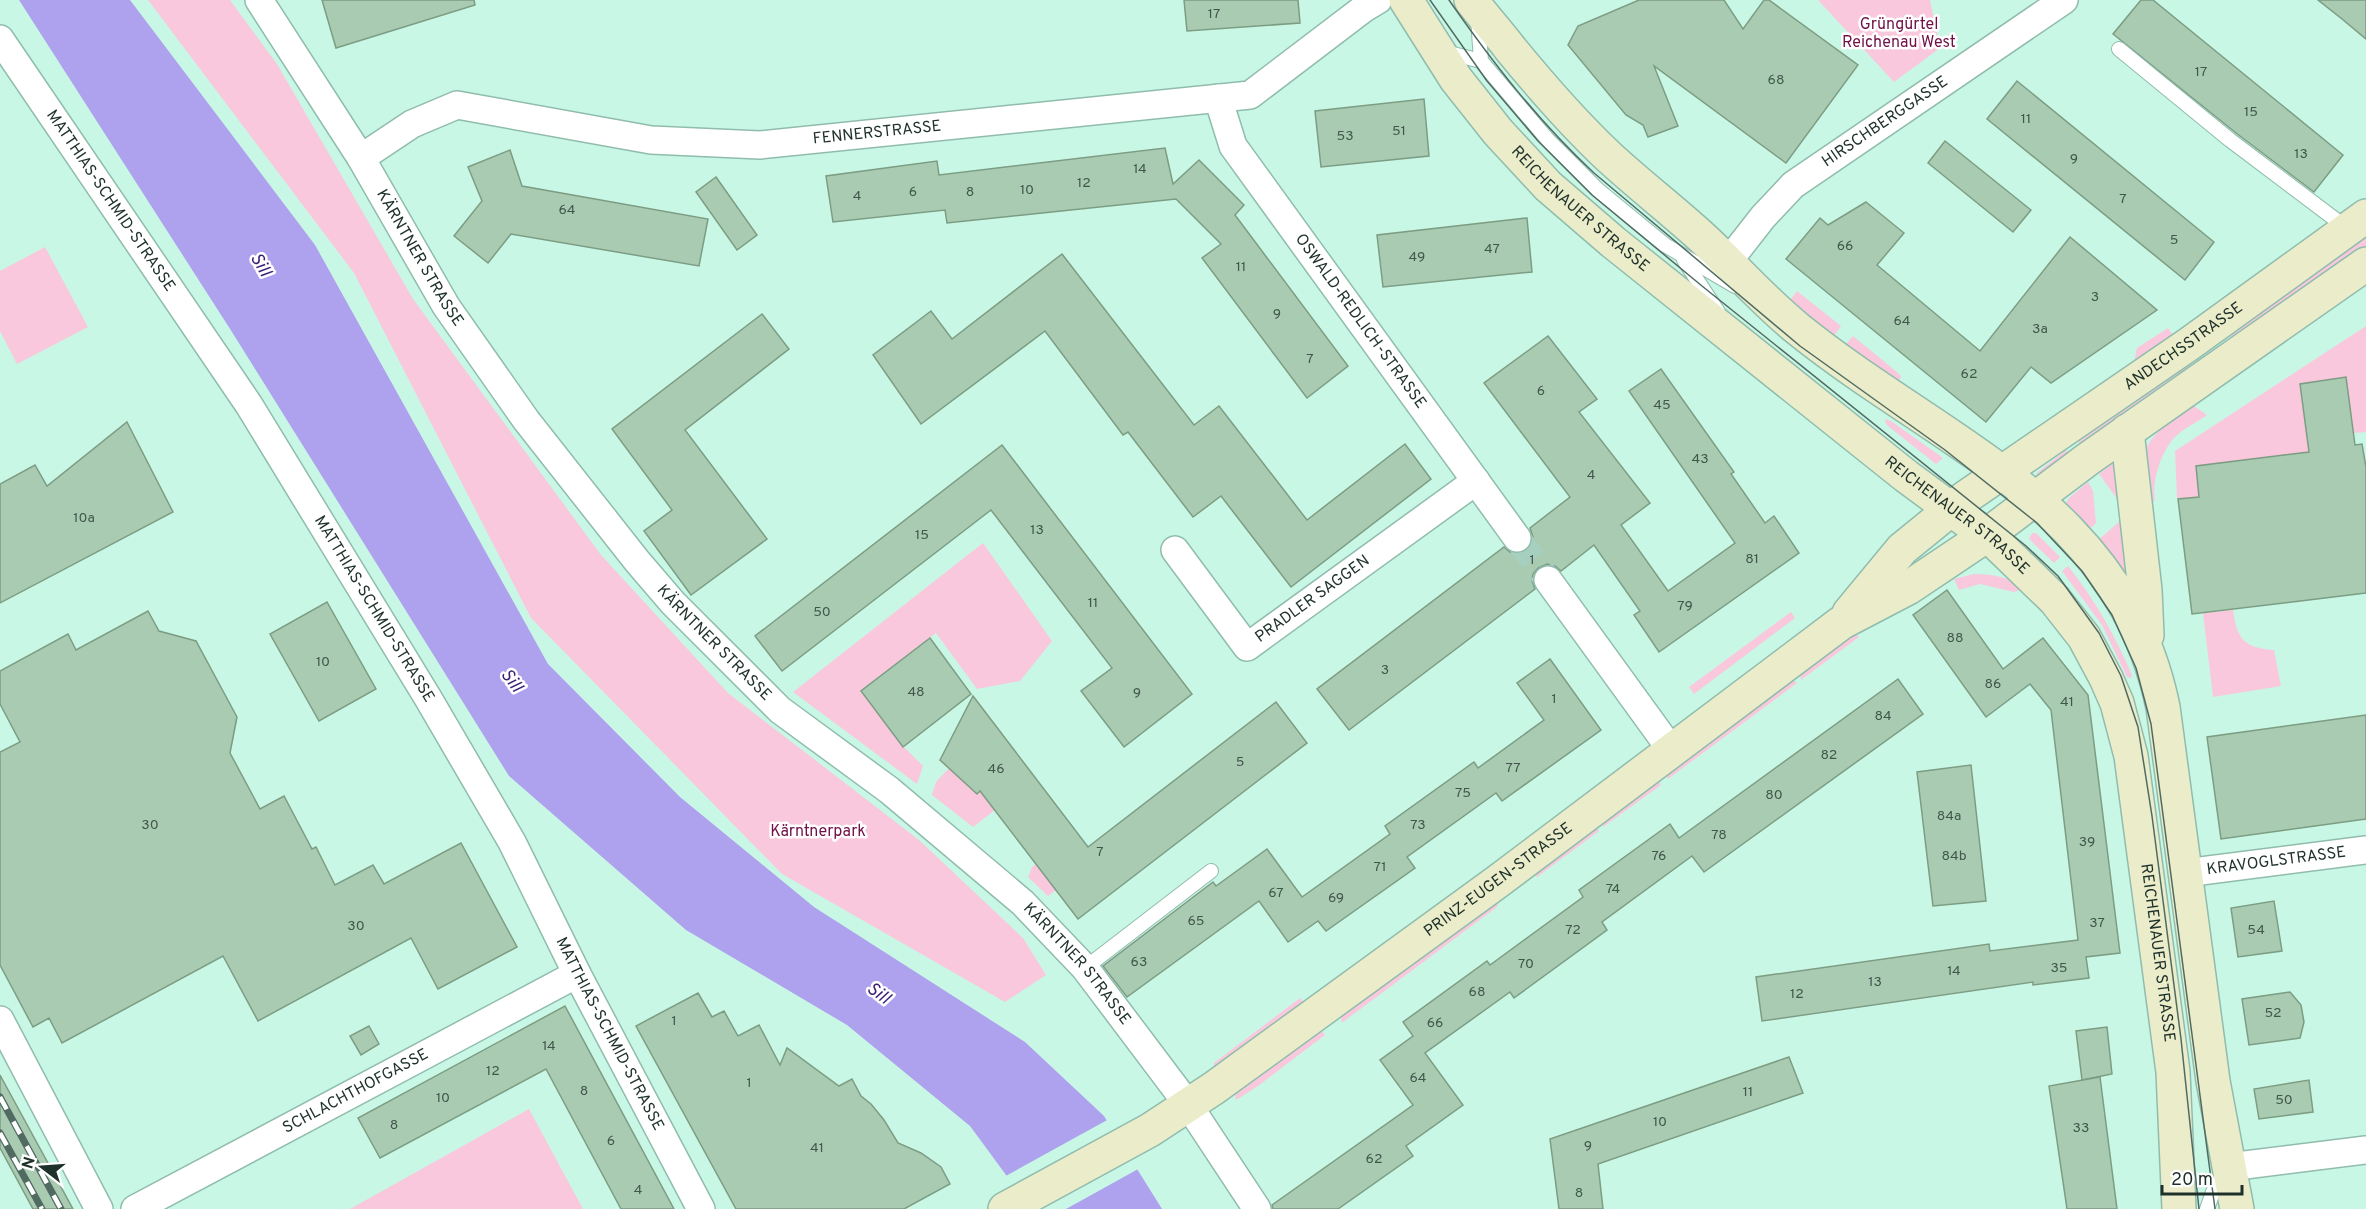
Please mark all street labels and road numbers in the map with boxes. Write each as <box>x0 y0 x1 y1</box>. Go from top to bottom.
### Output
street label: HIRSCHBERGGASSE <box>1818 72 1952 172</box>
street label: MATTHIAS-SCHMID-STRASSE <box>41 106 179 296</box>
street label: FENNERSTRASSE <box>812 117 942 150</box>
street label: REICHENAUER STRASSE <box>1506 142 1653 277</box>
street label: KÄRNTNER STRASSE <box>371 186 467 331</box>
street label: OSWALD-REDLICH-STRASSE <box>1290 230 1430 413</box>
street label: ANDECHSSTRASSE <box>2120 298 2247 395</box>
street label: REICHENAUER STRASSE <box>1880 452 2033 579</box>
street label: MATTHIAS-SCHMID-STRASSE <box>309 512 438 706</box>
street label: PRADLER SAGGEN <box>1252 551 1374 648</box>
street label: KÄRNTNER STRASSE <box>652 581 776 706</box>
street label: PRINZ-EUGEN-STRASSE <box>1420 818 1577 942</box>
street label: KRAVOGLSTRASSE <box>2206 843 2347 880</box>
street label: REICHENAUER STRASSE <box>2135 862 2179 1043</box>
street label: KÄRNTNER STRASSE <box>1018 899 1135 1029</box>
street label: MATTHIAS-SCHMID-STRASSE <box>551 934 668 1134</box>
street label: SCHLACHTHOFGASSE <box>279 1045 432 1139</box>

